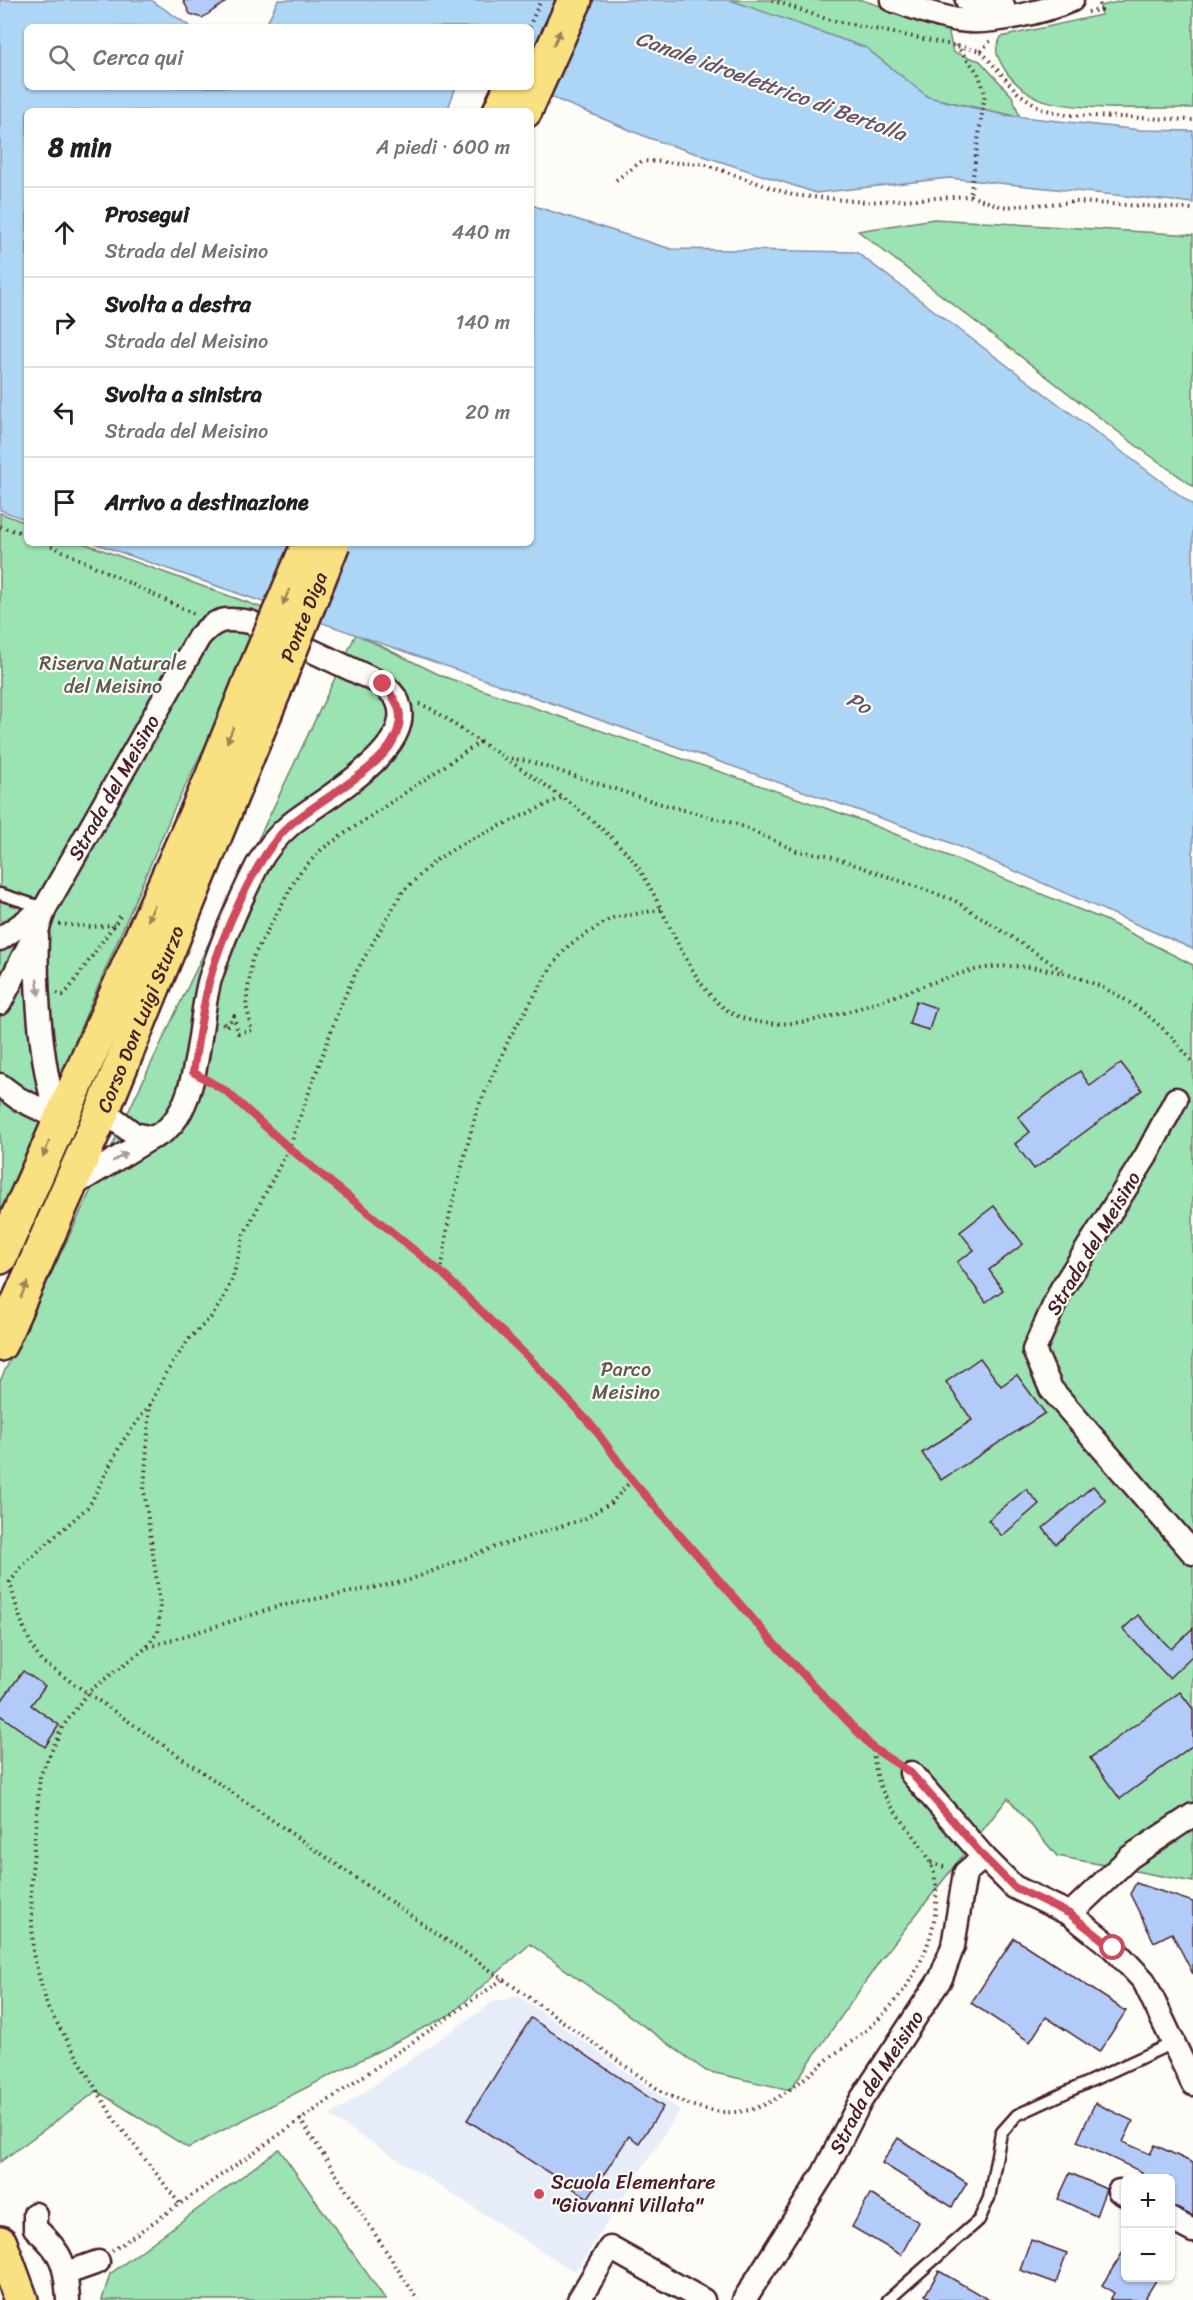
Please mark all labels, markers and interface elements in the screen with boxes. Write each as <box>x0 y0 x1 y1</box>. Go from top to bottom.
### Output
water label: Canale idroelettrico di Bertolla <box>630 19 913 153</box>
search box <box>24 24 534 90</box>
one-way arrow <box>553 30 562 47</box>
text: Cerca qui <box>93 38 183 77</box>
icon: search <box>45 41 78 74</box>
text: 8 min <box>48 124 112 170</box>
text: A piedi · 600 m <box>376 130 510 165</box>
text: Prosegui <box>105 195 189 234</box>
text: 440 m <box>452 215 510 250</box>
icon: ahead <box>48 216 81 249</box>
text: Strada del Meisino <box>105 234 268 269</box>
text: Svolta a destra <box>105 285 251 324</box>
text: 140 m <box>456 305 510 340</box>
icon: right <box>48 306 81 339</box>
text: Strada del Meisino <box>105 324 268 359</box>
text: Svolta a sinistra <box>105 375 262 414</box>
text: 20 m <box>465 395 510 430</box>
icon: left <box>48 396 81 429</box>
text: Strada del Meisino <box>105 414 268 449</box>
text: Arrivo a destinazione <box>105 483 309 522</box>
icon: arrive <box>48 486 81 519</box>
street label: Ponte Diga <box>270 566 338 667</box>
one-way arrow <box>281 588 291 606</box>
park label: Riserva Naturale del Meisino <box>39 646 187 704</box>
route end <box>369 670 395 696</box>
water label: Po <box>840 681 880 726</box>
street label: Strada del Meisino <box>58 708 170 867</box>
one-way arrow <box>224 726 234 744</box>
one-way arrow <box>147 905 156 922</box>
street label: Corso Don Luigi Sturzo <box>87 920 195 1118</box>
one-way arrow <box>34 977 43 996</box>
one-way arrow <box>41 1140 51 1158</box>
one-way arrow <box>112 1151 128 1162</box>
street label: Strada del Meisino <box>1036 1164 1150 1322</box>
one-way arrow <box>19 1282 28 1299</box>
park label: Parco Meisino <box>592 1352 660 1410</box>
route start <box>1099 1934 1125 1960</box>
street label: Strada del Meisino <box>819 2003 933 2160</box>
place label: Scuola Elementare "Giovanni Villata" <box>551 2165 715 2223</box>
map controls <box>1121 2174 1175 2282</box>
button: + <box>1121 2174 1175 2228</box>
marker: Scuola Elementare "Giovanni Villata" <box>532 2187 546 2201</box>
button: − <box>1121 2228 1175 2282</box>

